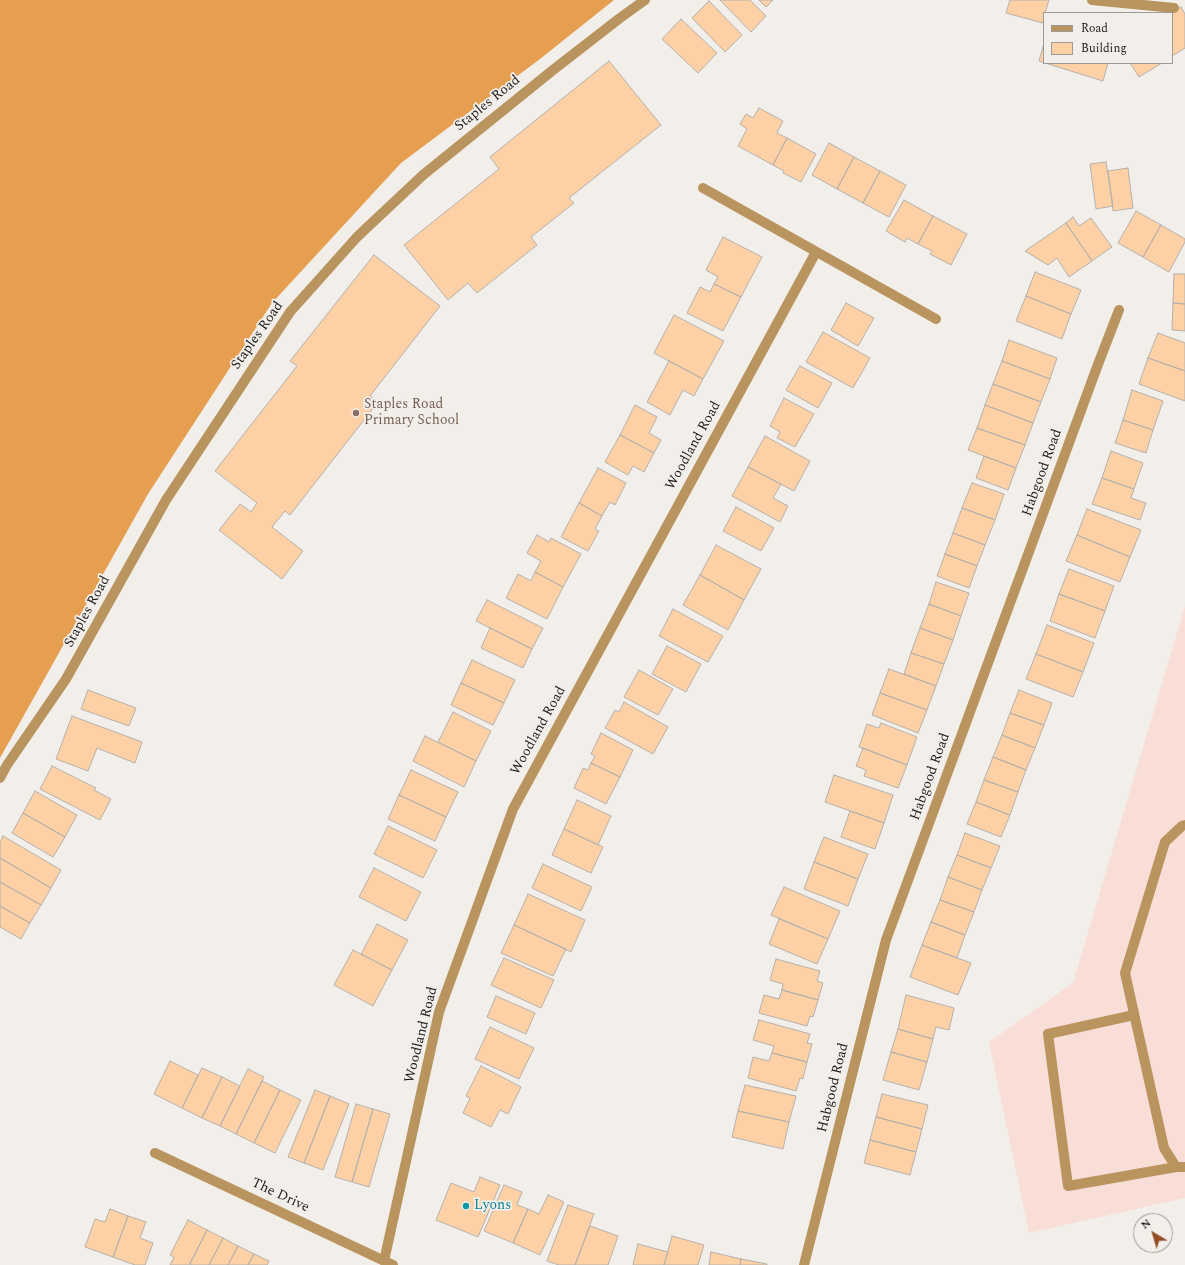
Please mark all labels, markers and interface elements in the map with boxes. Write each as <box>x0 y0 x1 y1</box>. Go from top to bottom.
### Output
legend <box>1043 12 1173 64</box>
text: Road <box>1081 19 1108 38</box>
text: Building <box>1081 39 1127 58</box>
street label: Staples Road <box>452 73 524 135</box>
street label: Staples Road <box>228 299 288 373</box>
place label: Staples Road Primary School <box>364 397 459 430</box>
street label: Woodland Road <box>663 399 725 493</box>
marker: Staples Road Primary School <box>351 408 361 418</box>
street label: Habgood Road <box>1019 427 1067 519</box>
street label: Staples Road <box>61 573 115 651</box>
street label: Woodland Road <box>508 684 570 778</box>
street label: Habgood Road <box>907 731 955 823</box>
street label: Woodland Road <box>402 985 442 1085</box>
street label: Habgood Road <box>815 1042 853 1134</box>
street label: The Drive <box>248 1175 312 1217</box>
place label: Lyons <box>474 1198 511 1214</box>
marker: Lyons <box>461 1201 471 1211</box>
north arrow <box>1133 1213 1173 1253</box>
text: N <box>1137 1214 1155 1233</box>

